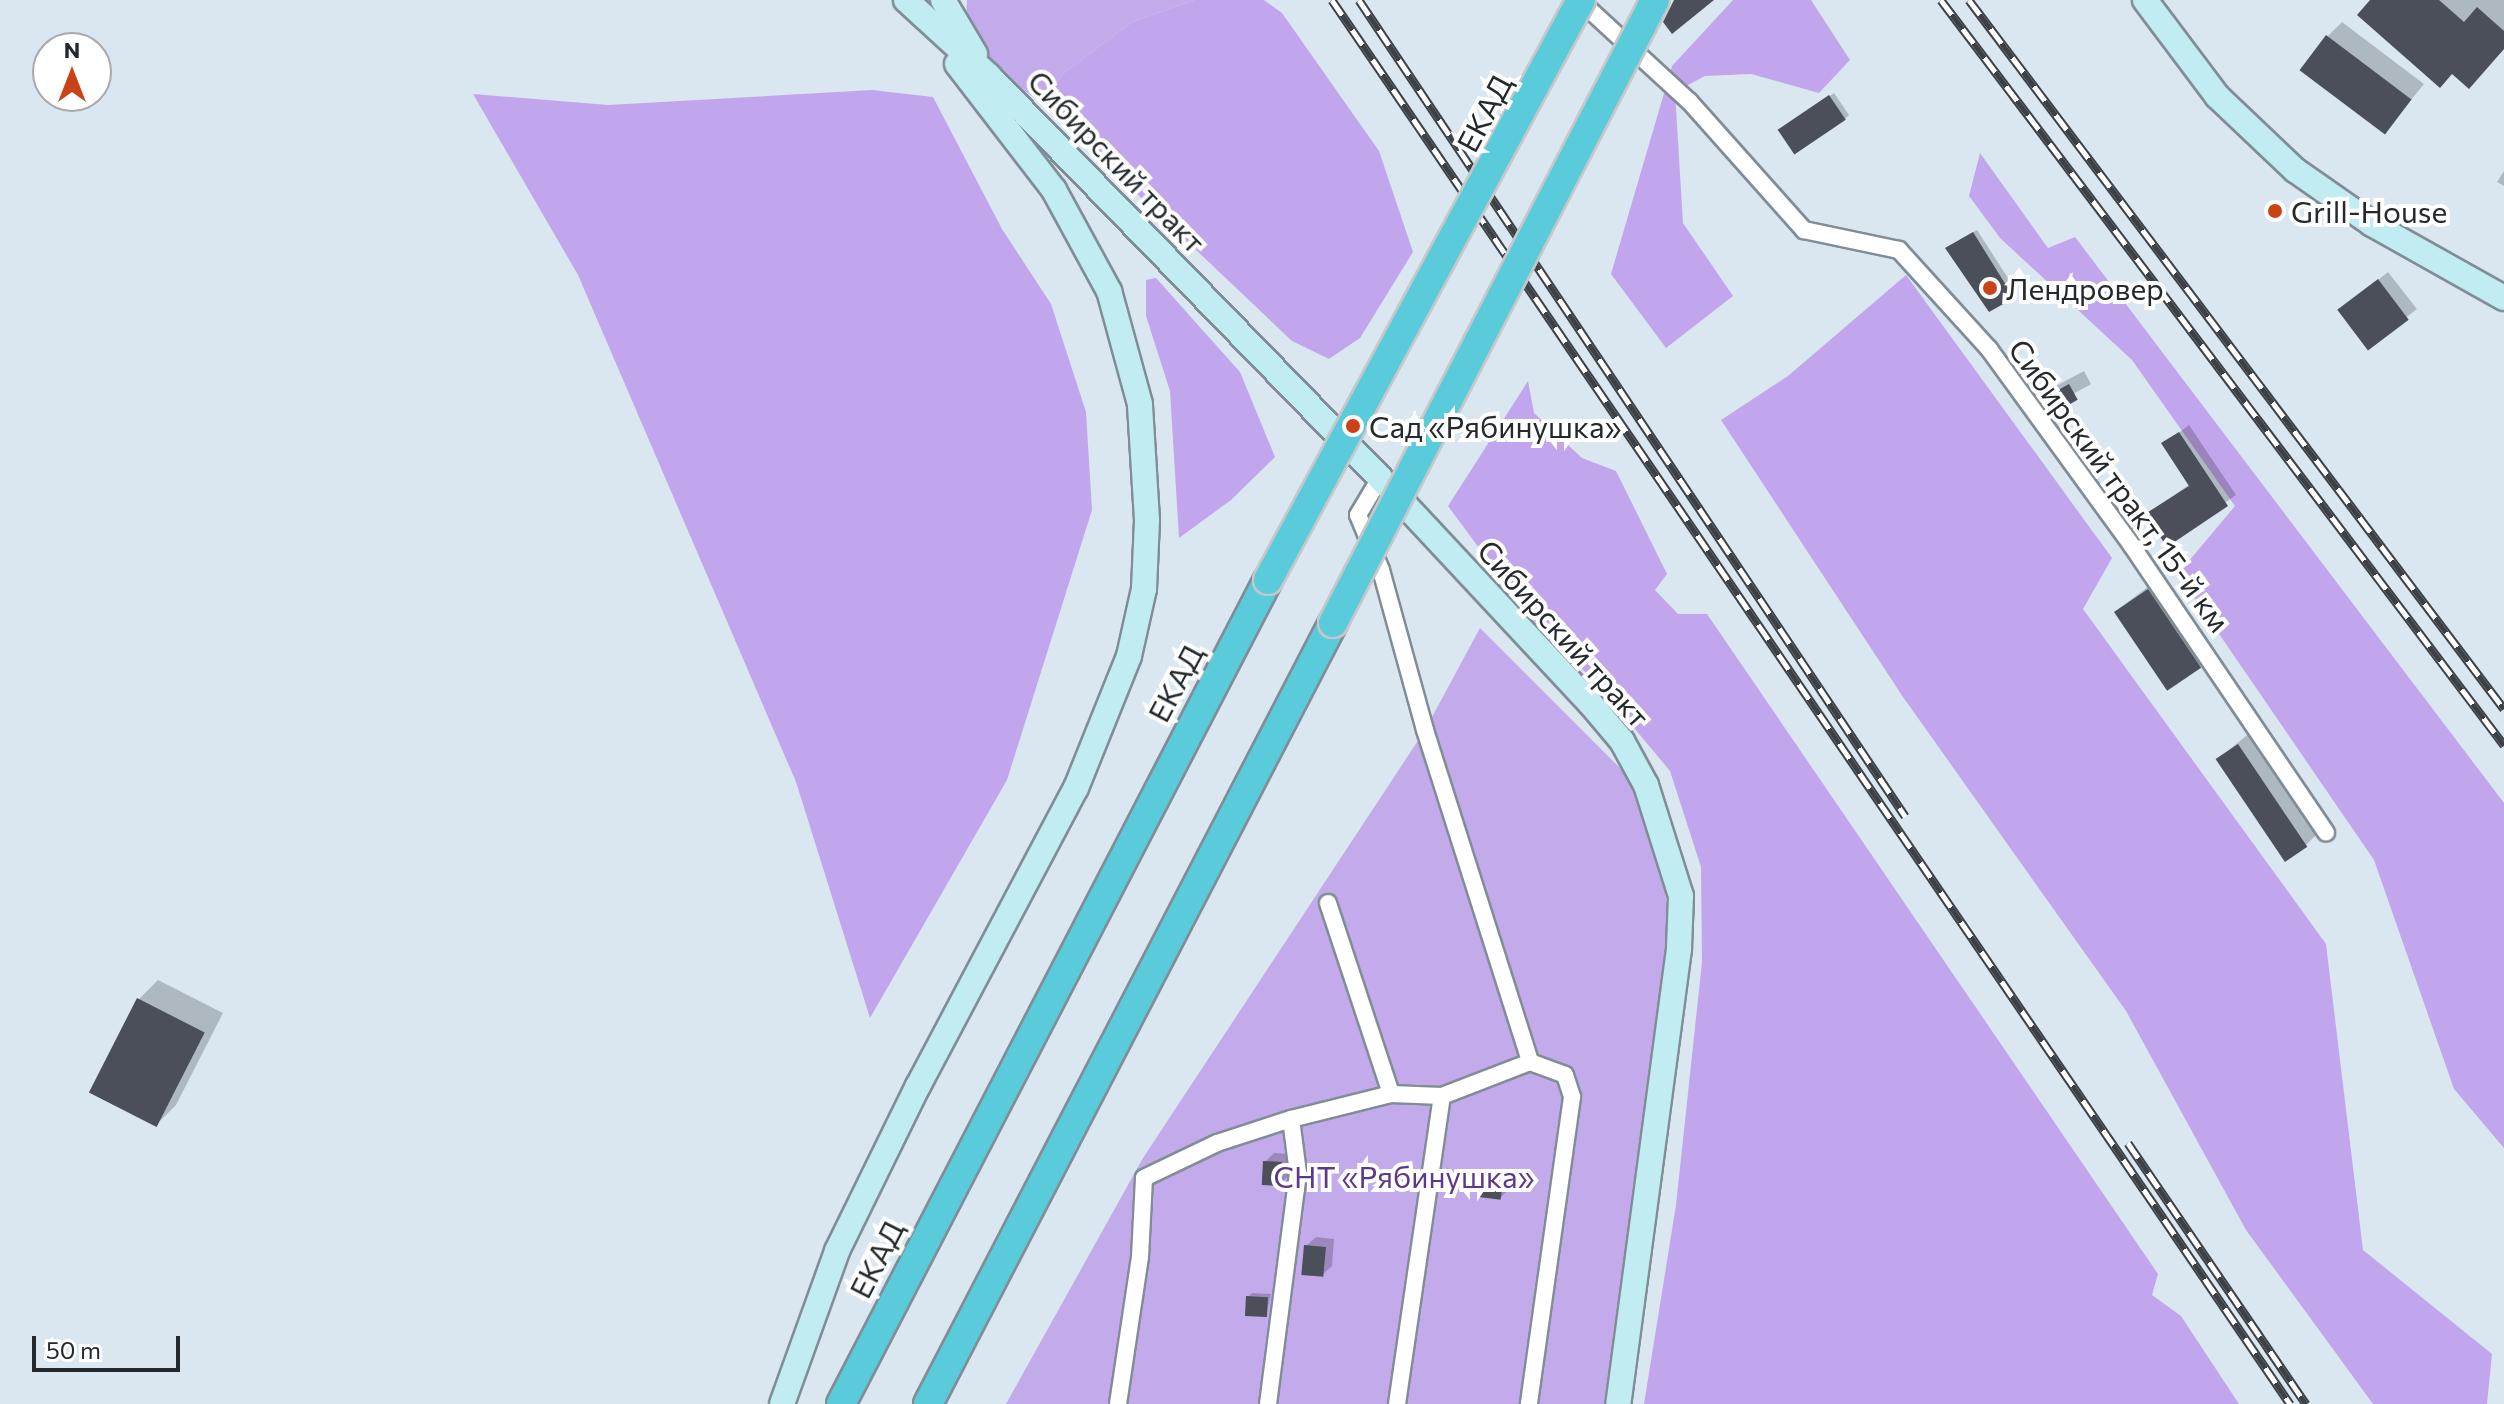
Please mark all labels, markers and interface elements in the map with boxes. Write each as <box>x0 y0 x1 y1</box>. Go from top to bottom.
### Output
north arrow <box>32 32 112 112</box>
text: N <box>64 36 80 63</box>
street label: Сибирский тракт <box>1021 62 1213 260</box>
street label: ЕКАД <box>1449 68 1519 158</box>
place label: Grill-House <box>2291 193 2447 229</box>
marker: Grill-House <box>2266 202 2284 220</box>
place label: Лендровер <box>2006 270 2164 306</box>
marker: Лендровер <box>1981 279 1999 297</box>
street label: Сибирский тракт, 15-й км <box>2002 332 2238 638</box>
place label: Сад «Рябинушка» <box>1369 408 1622 444</box>
marker: Сад «Рябинушка» <box>1344 417 1362 435</box>
street label: Сибирский тракт <box>1471 532 1657 734</box>
street label: ЕКАД <box>1140 638 1210 728</box>
park label: СНТ «Рябинушка» <box>1273 1158 1535 1194</box>
street label: ЕКАД <box>841 1214 911 1304</box>
scale bar <box>36 1320 184 1370</box>
text: 50 m <box>46 1335 101 1364</box>

